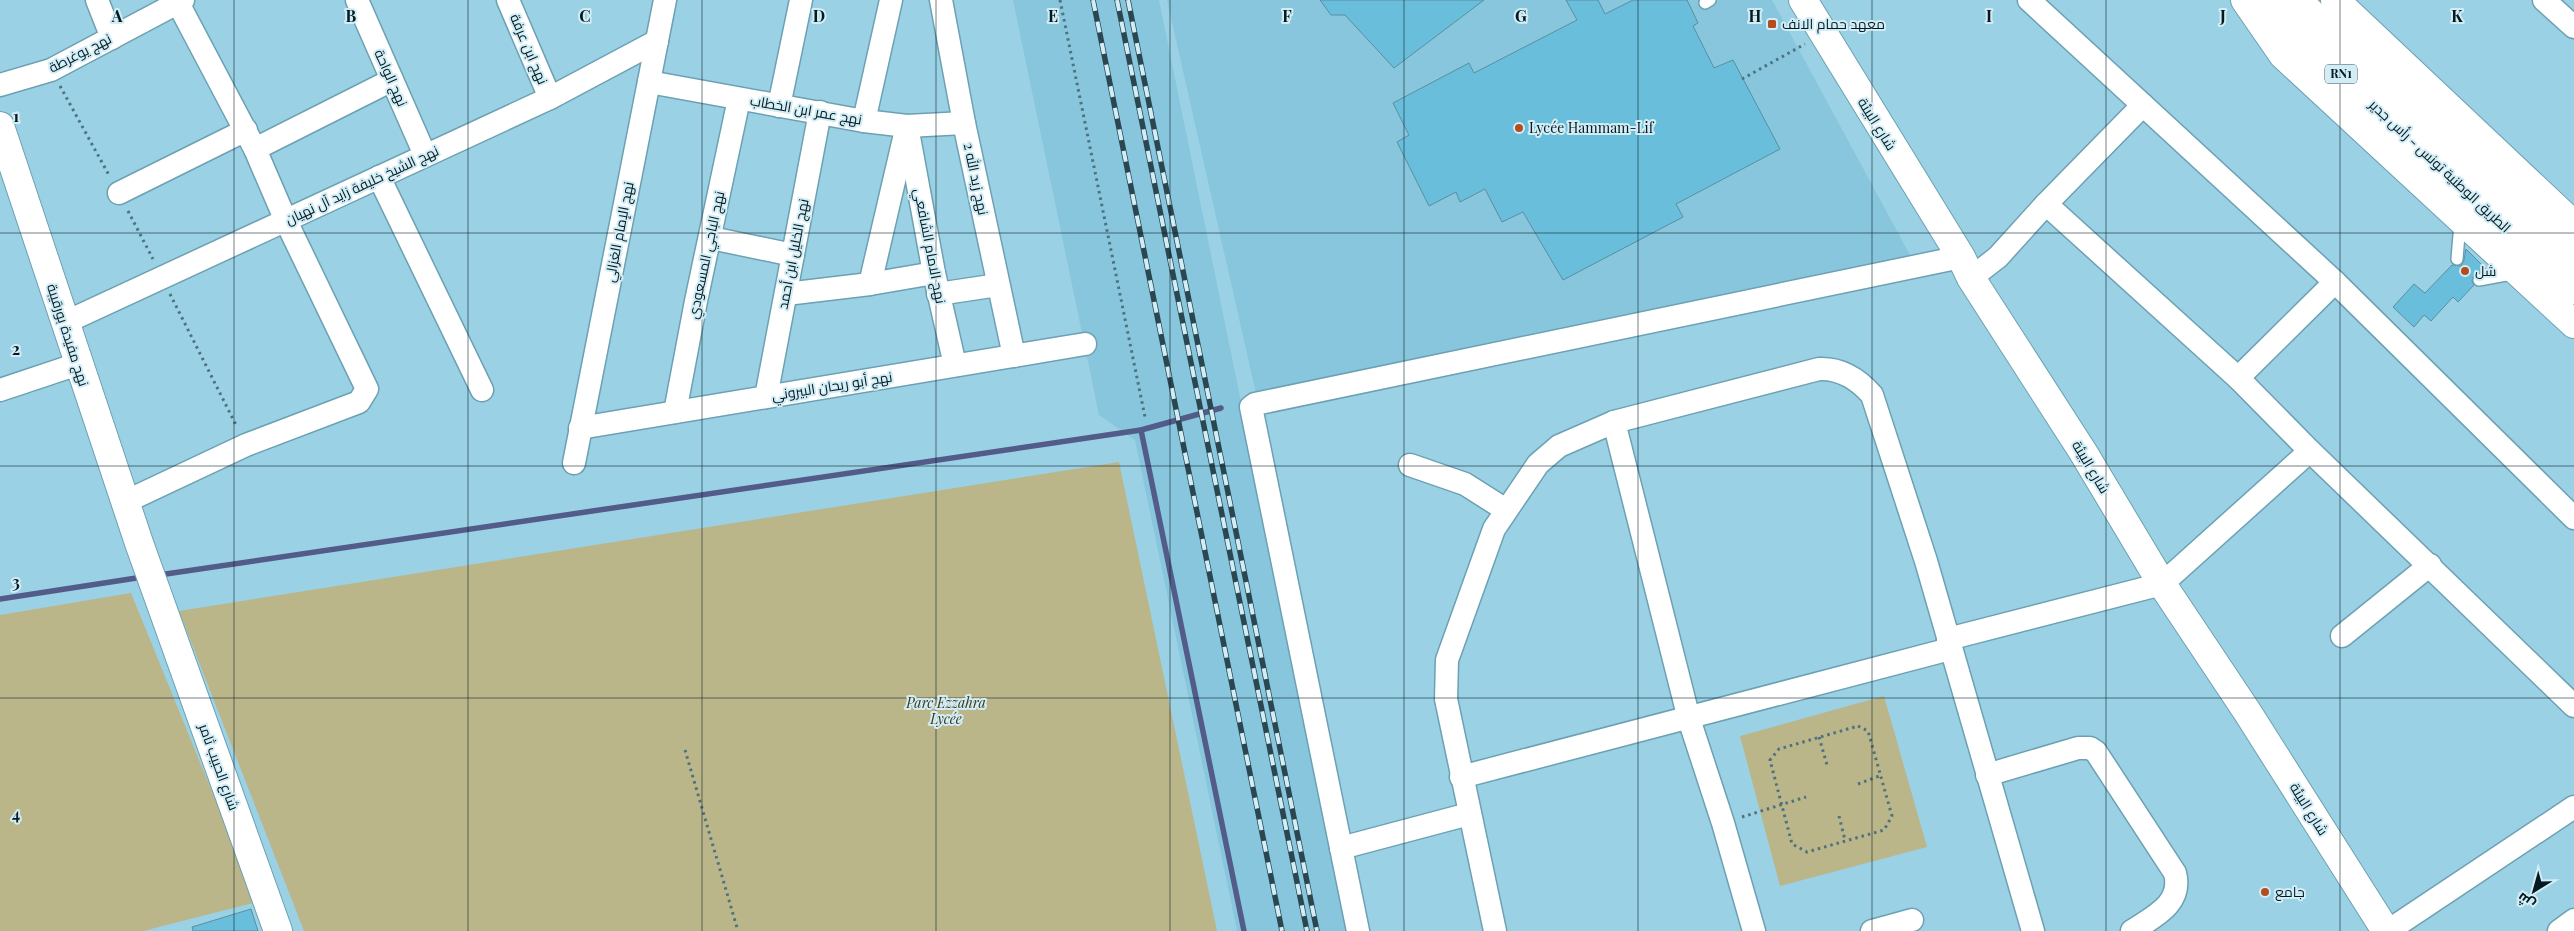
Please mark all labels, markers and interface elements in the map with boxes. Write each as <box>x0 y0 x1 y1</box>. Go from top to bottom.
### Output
text: A <box>111 5 123 26</box>
text: B <box>346 5 357 26</box>
text: C <box>579 5 591 26</box>
text: D <box>813 5 825 26</box>
text: E <box>1048 5 1058 26</box>
text: F <box>1282 5 1292 26</box>
text: G <box>1515 5 1527 26</box>
text: H <box>1749 5 1762 26</box>
text: I <box>1986 5 1992 26</box>
text: J <box>2219 5 2226 26</box>
text: K <box>2451 5 2463 26</box>
street label: نهج ابن عرفة <box>506 11 553 87</box>
place label: معهد حمام الانف <box>1782 14 1885 34</box>
marker: معهد حمام الانف <box>1766 18 1778 30</box>
street label: نهج يوغرطة <box>45 29 114 76</box>
street label: نهج الواحة <box>370 46 412 109</box>
road number: RN1 <box>2325 64 2357 84</box>
street label: نهج عمر ابن الخطاب <box>749 90 863 129</box>
street label: شارع البيئة <box>1854 94 1901 154</box>
street label: الطريق الوطنية تونس - رأس جدير <box>2365 94 2515 236</box>
text: 1 <box>13 105 19 126</box>
place label: Lycée Hammam-Lif <box>1529 118 1655 137</box>
marker: Lycée Hammam-Lif <box>1513 122 1525 134</box>
street label: نهج الشيخ خليفة زايد آل نهيان <box>282 141 442 229</box>
street label: نهج زيد الله 2 <box>960 141 993 217</box>
street label: نهج الإمام الغزالي <box>599 180 641 284</box>
street label: نهج الامام الشافعي <box>907 187 951 306</box>
street label: نهج الباجي المسعودي <box>683 189 731 321</box>
street label: نهج الخليل ابن أحمد <box>772 197 813 311</box>
place label: شل <box>2475 261 2496 280</box>
marker: شل <box>2459 265 2471 277</box>
street label: نهج مفيدة بورقيبة <box>43 281 94 389</box>
text: 2 <box>12 338 20 359</box>
street label: نهج أبو ريحان البيروني <box>770 367 894 407</box>
street label: شارع البيئة <box>2068 437 2115 497</box>
text: 3 <box>12 571 20 592</box>
park label: Parc Ezzahra Lycée <box>905 693 986 728</box>
street label: شارع الحبيب ثامر <box>195 720 244 813</box>
street label: شارع البيئة <box>2286 779 2333 839</box>
text: 4 <box>12 803 20 824</box>
north arrow <box>2509 866 2559 916</box>
place label: جامع <box>2275 882 2305 901</box>
marker: جامع <box>2259 886 2271 898</box>
text: ش <box>2513 889 2539 915</box>

